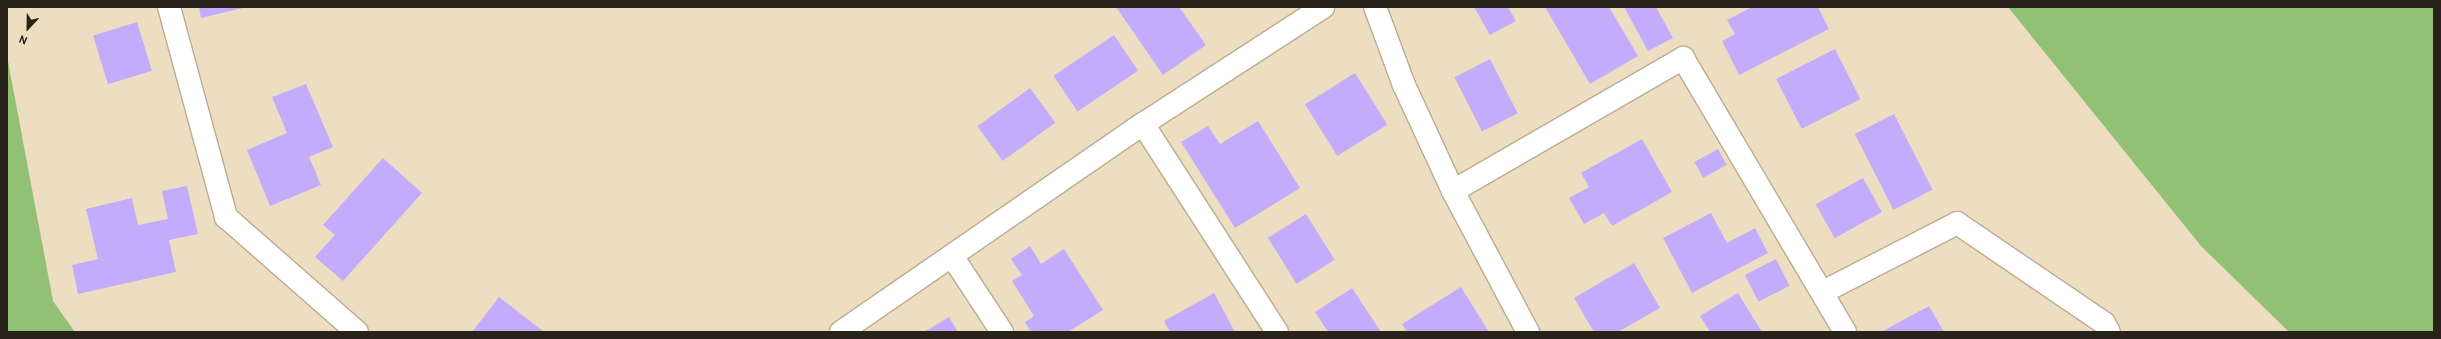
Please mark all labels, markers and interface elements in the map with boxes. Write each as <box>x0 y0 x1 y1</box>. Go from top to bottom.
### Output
north arrow <box>8 8 48 48</box>
text: N <box>17 31 30 47</box>

